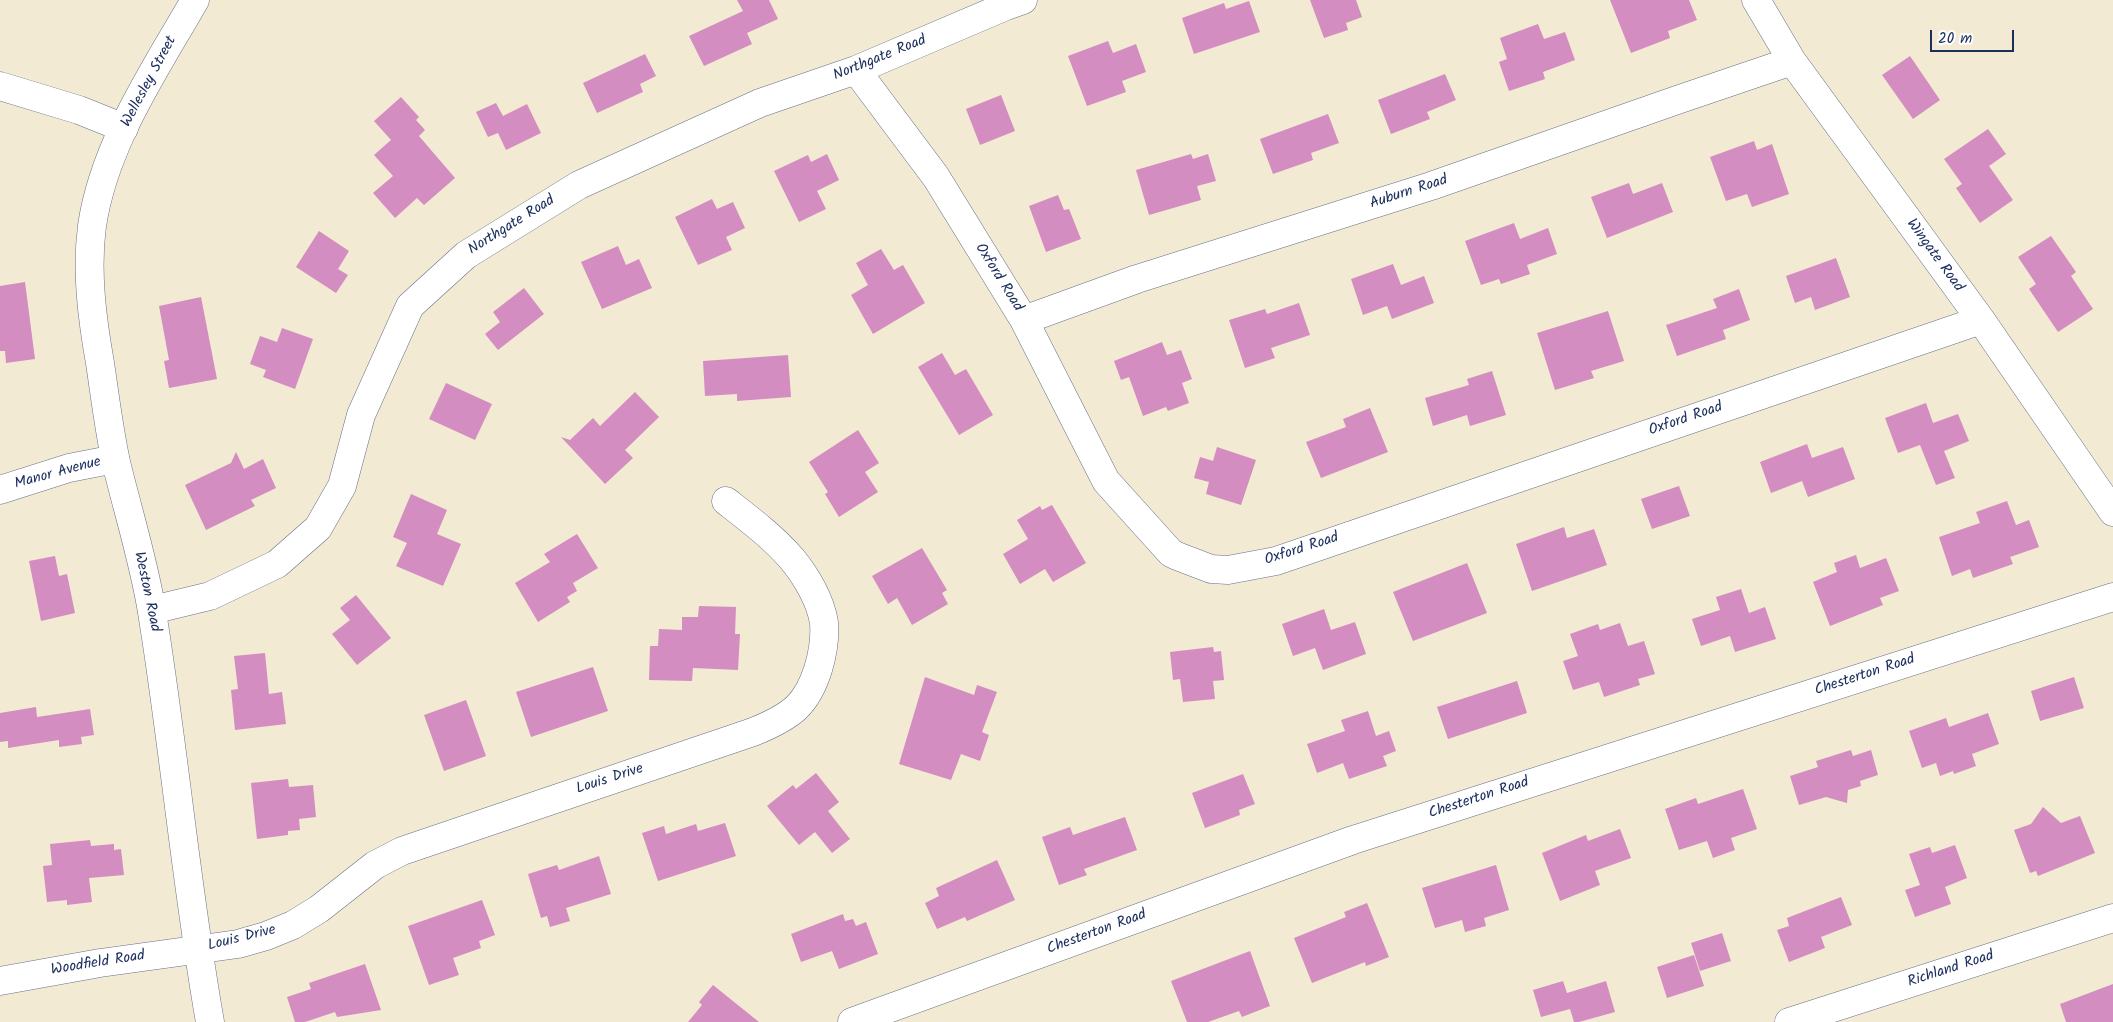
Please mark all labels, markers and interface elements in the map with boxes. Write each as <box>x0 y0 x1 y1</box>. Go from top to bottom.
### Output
scale bar <box>1933 20 2017 52</box>
text: 20 m <box>1938 27 1972 51</box>
street label: Northgate Road <box>831 32 929 86</box>
street label: Wellesley Street <box>118 33 182 131</box>
street label: Auburn Road <box>1368 172 1450 214</box>
street label: Northgate Road <box>465 192 559 260</box>
street label: Wingate Road <box>1901 216 1967 296</box>
street label: Oxford Road <box>970 241 1026 315</box>
street label: Oxford Road <box>1647 399 1725 441</box>
street label: Manor Avenue <box>13 454 103 494</box>
street label: Oxford Road <box>1263 530 1341 570</box>
street label: Weston Road <box>129 550 163 634</box>
street label: Chesterton Road <box>1813 651 1917 701</box>
street label: Louis Drive <box>574 761 646 799</box>
street label: Chesterton Road <box>1427 774 1531 824</box>
street label: Chesterton Road <box>1045 907 1149 959</box>
street label: Louis Drive <box>206 922 278 956</box>
street label: Woodfield Road <box>50 948 146 980</box>
street label: Richland Road <box>1906 948 1996 992</box>

